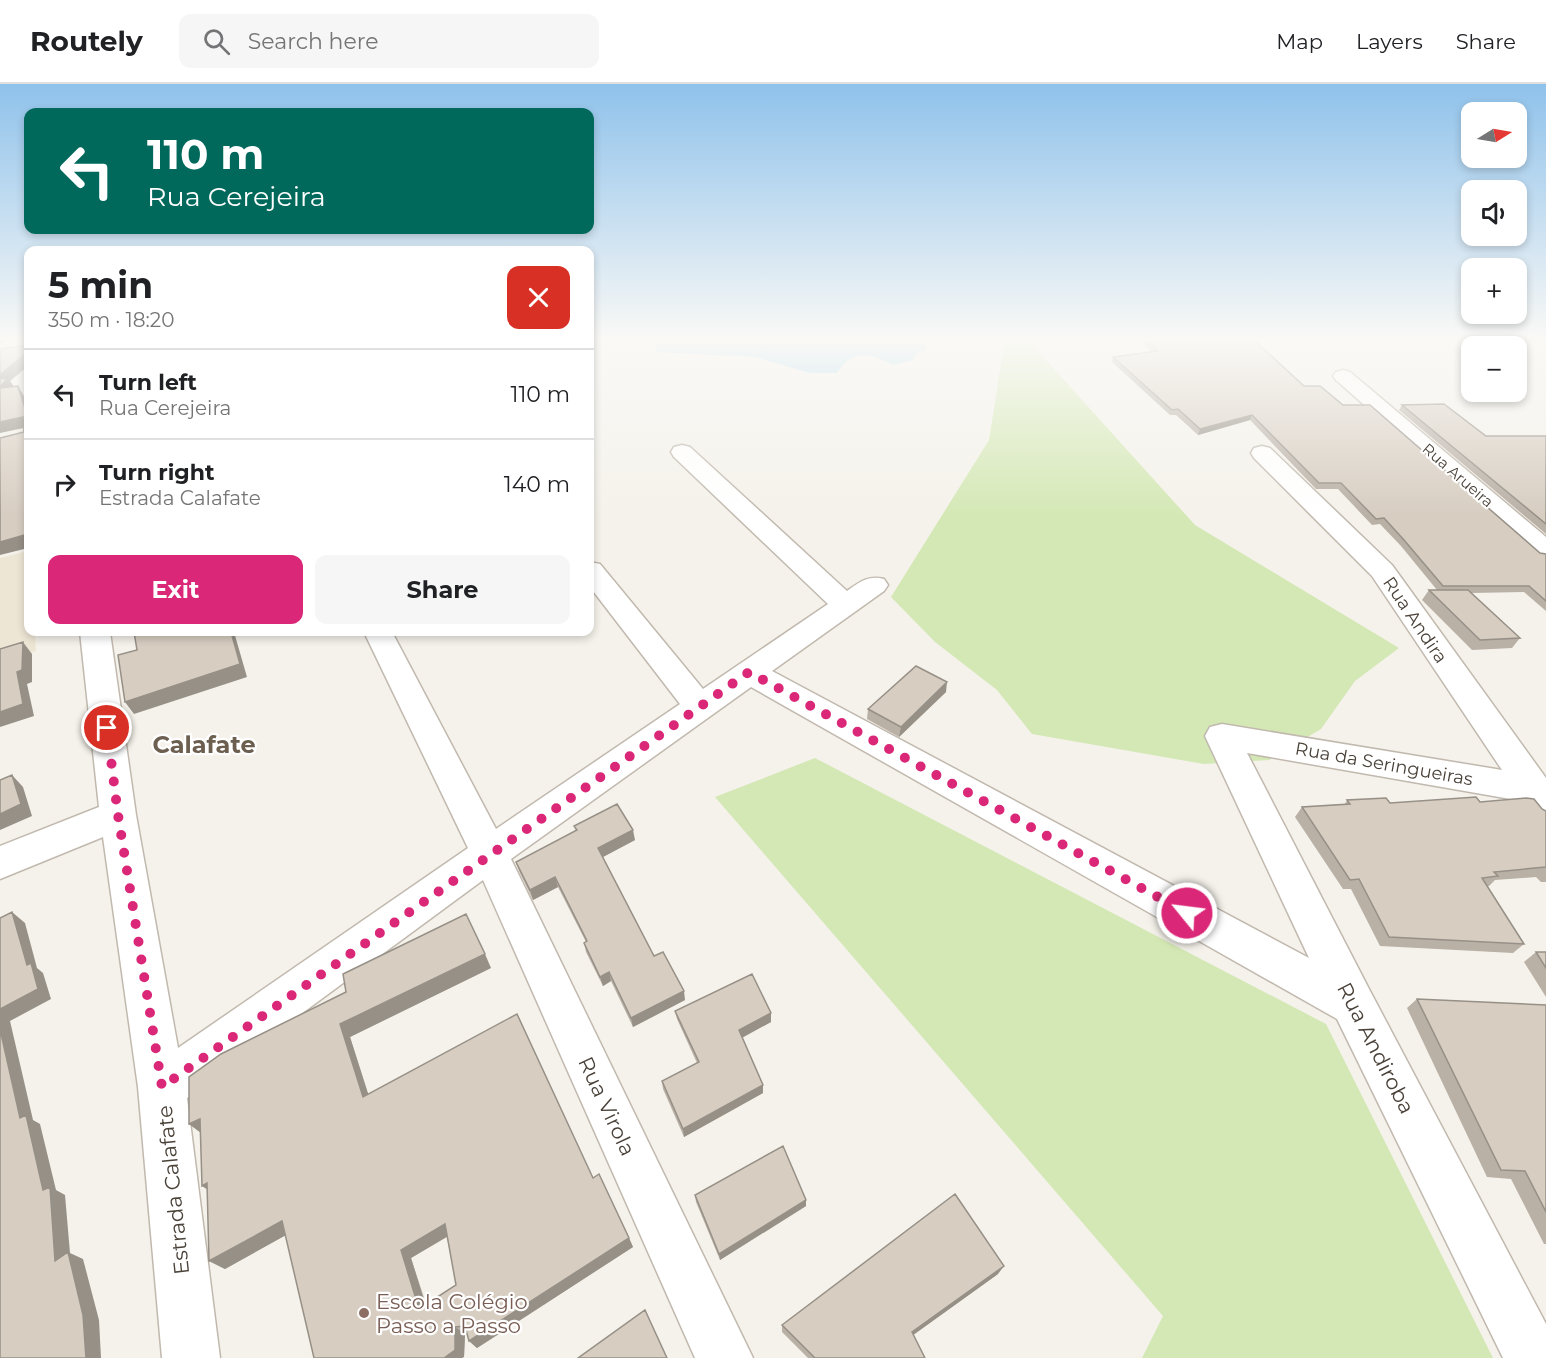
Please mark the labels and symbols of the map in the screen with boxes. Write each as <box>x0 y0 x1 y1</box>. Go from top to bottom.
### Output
north arrow <box>1461 102 1527 168</box>
street label: Rua Arueira <box>1419 439 1497 511</box>
street label: Rua Andira <box>1378 573 1452 667</box>
pin <box>81 702 132 753</box>
district label: Calafate <box>152 730 256 759</box>
street label: Rua da Seringueiras <box>1293 738 1475 791</box>
position arrow <box>1155 881 1219 945</box>
street label: Rua Andiroba <box>1332 978 1420 1118</box>
street label: Rua Virola <box>573 1052 641 1160</box>
street label: Estrada Calafate <box>152 1104 194 1276</box>
place label: Escola Colégio Passo a Passo <box>376 1289 528 1338</box>
marker: Escola Colégio Passo a Passo <box>357 1306 371 1320</box>

